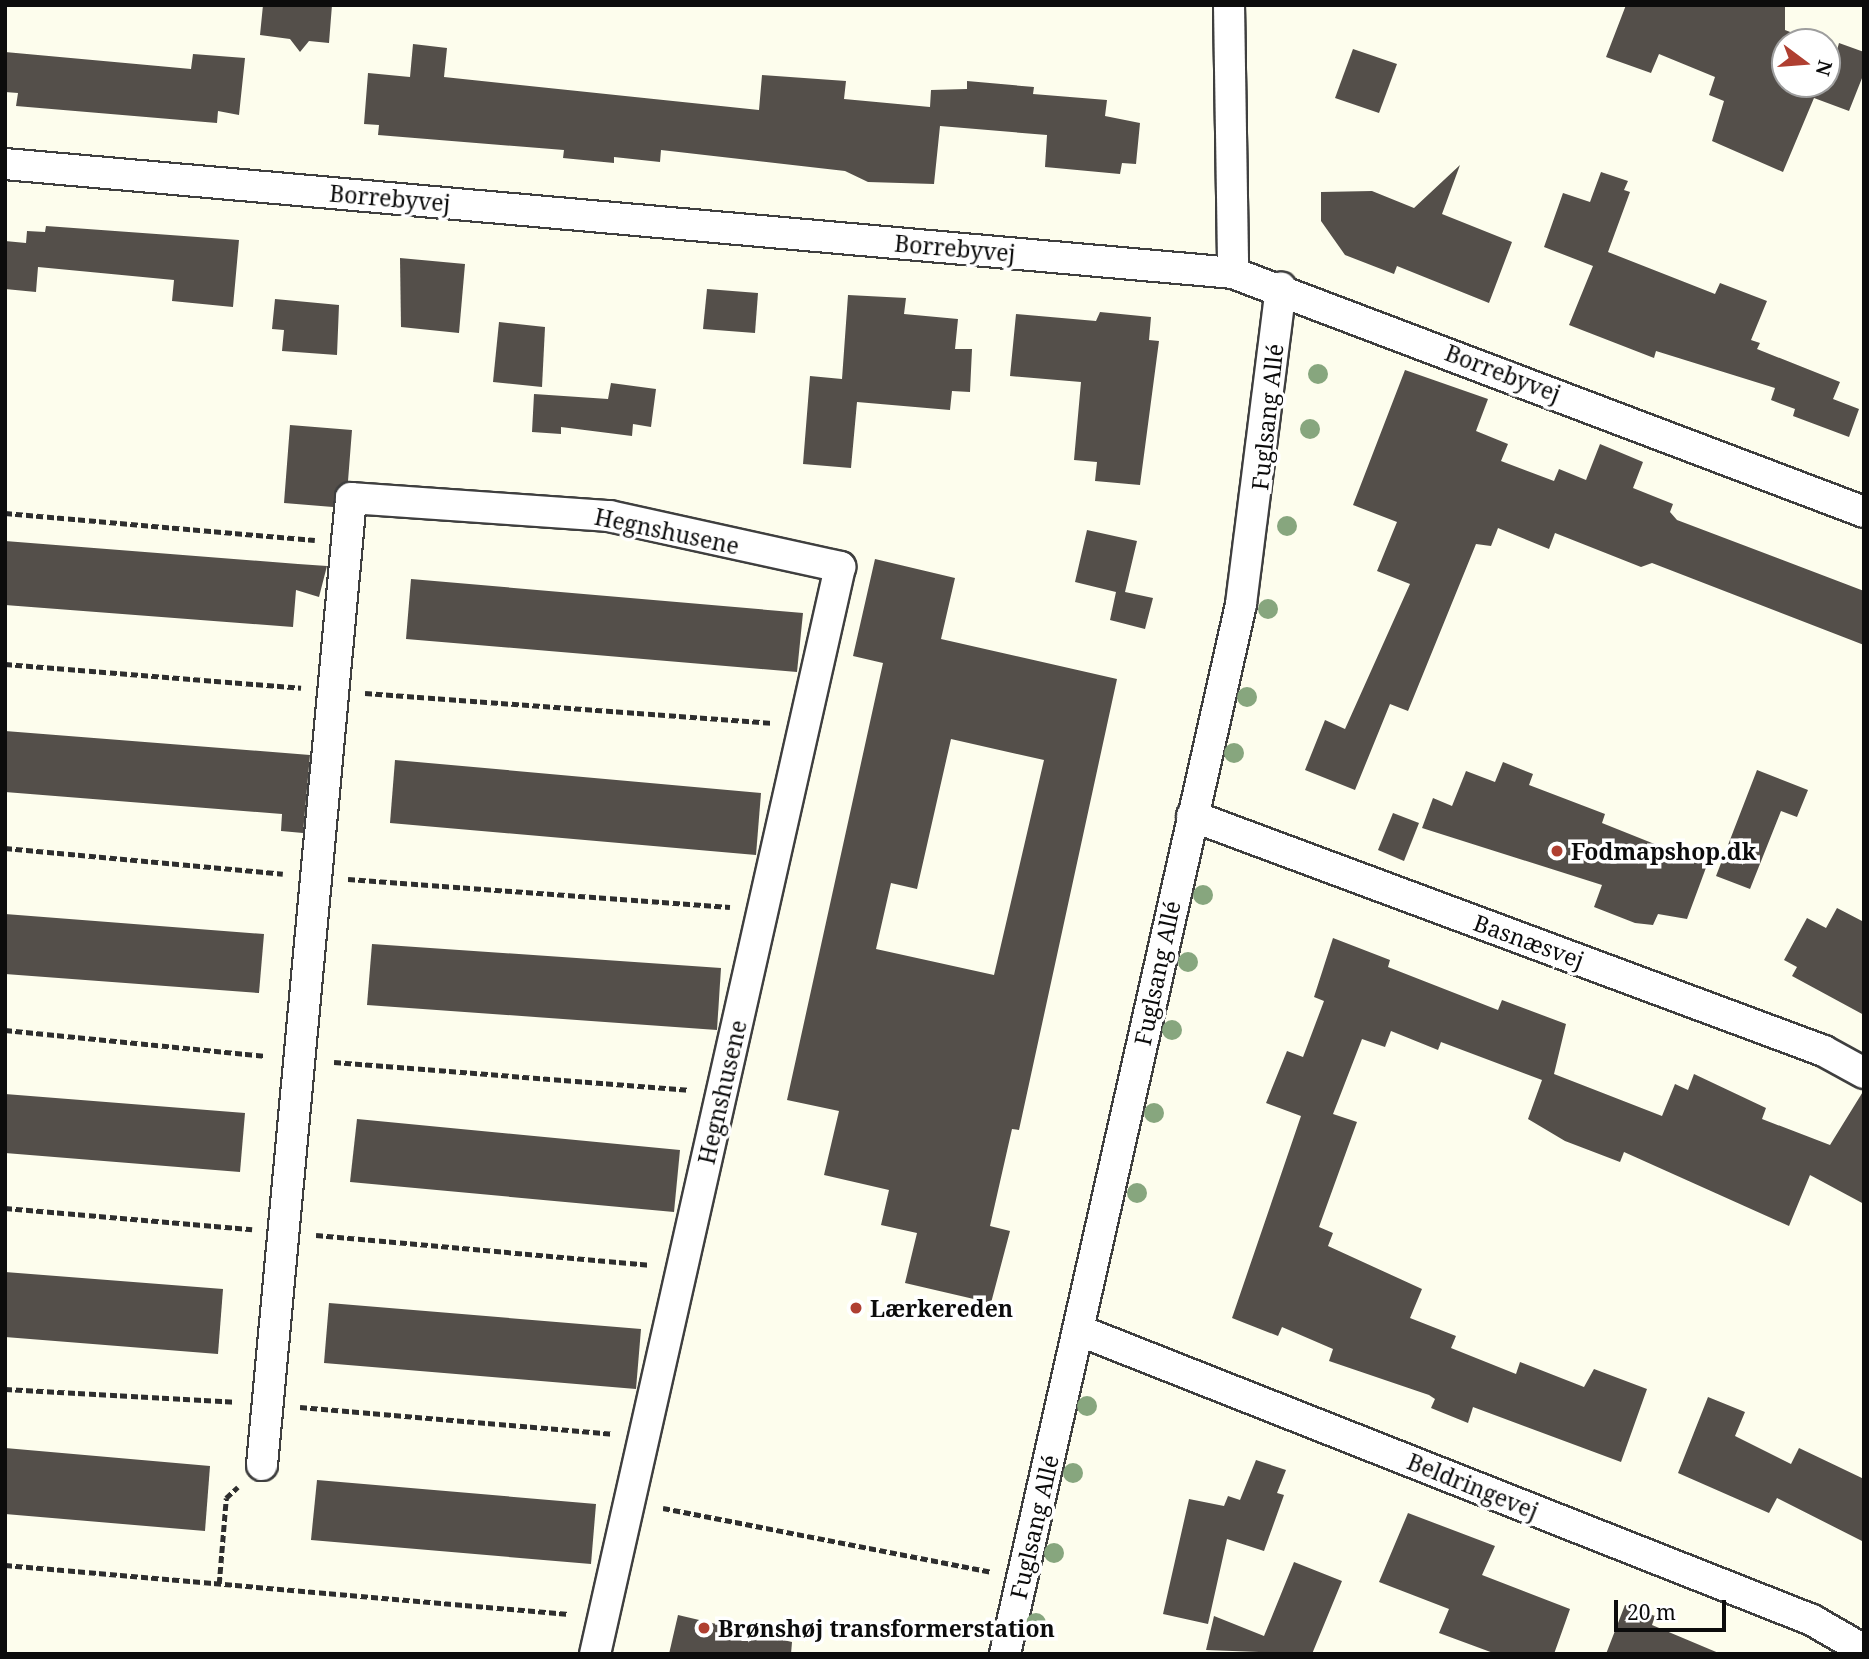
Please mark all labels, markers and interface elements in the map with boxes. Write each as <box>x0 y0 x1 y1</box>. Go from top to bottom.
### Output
north arrow <box>1771 28 1841 98</box>
text: N <box>1810 57 1839 79</box>
street label: Borrebyvej <box>328 179 452 217</box>
street label: Borrebyvej <box>893 229 1017 267</box>
street label: Borrebyvej <box>1441 338 1565 408</box>
street label: Fuglsang Allé <box>1246 342 1288 492</box>
street label: Hegnshusene <box>592 502 742 560</box>
place label: Fodmapshop.dk <box>1571 837 1756 865</box>
marker: Fodmapshop.dk <box>1549 843 1565 859</box>
street label: Fuglsang Allé <box>1128 898 1186 1048</box>
street label: Basnæsvej <box>1470 908 1588 974</box>
street label: Hegnshusene <box>692 1017 752 1167</box>
place label: Lærkereden <box>870 1294 1013 1322</box>
marker: Lærkereden <box>848 1300 864 1316</box>
street label: Beldringevej <box>1403 1447 1543 1525</box>
street label: Fuglsang Allé <box>1004 1452 1064 1602</box>
scale bar <box>1617 1586 1729 1630</box>
text: 20 m <box>1627 1598 1676 1626</box>
place label: Brønshøj transformerstation <box>718 1614 1055 1642</box>
marker: Brønshøj transformerstation <box>696 1620 712 1636</box>

